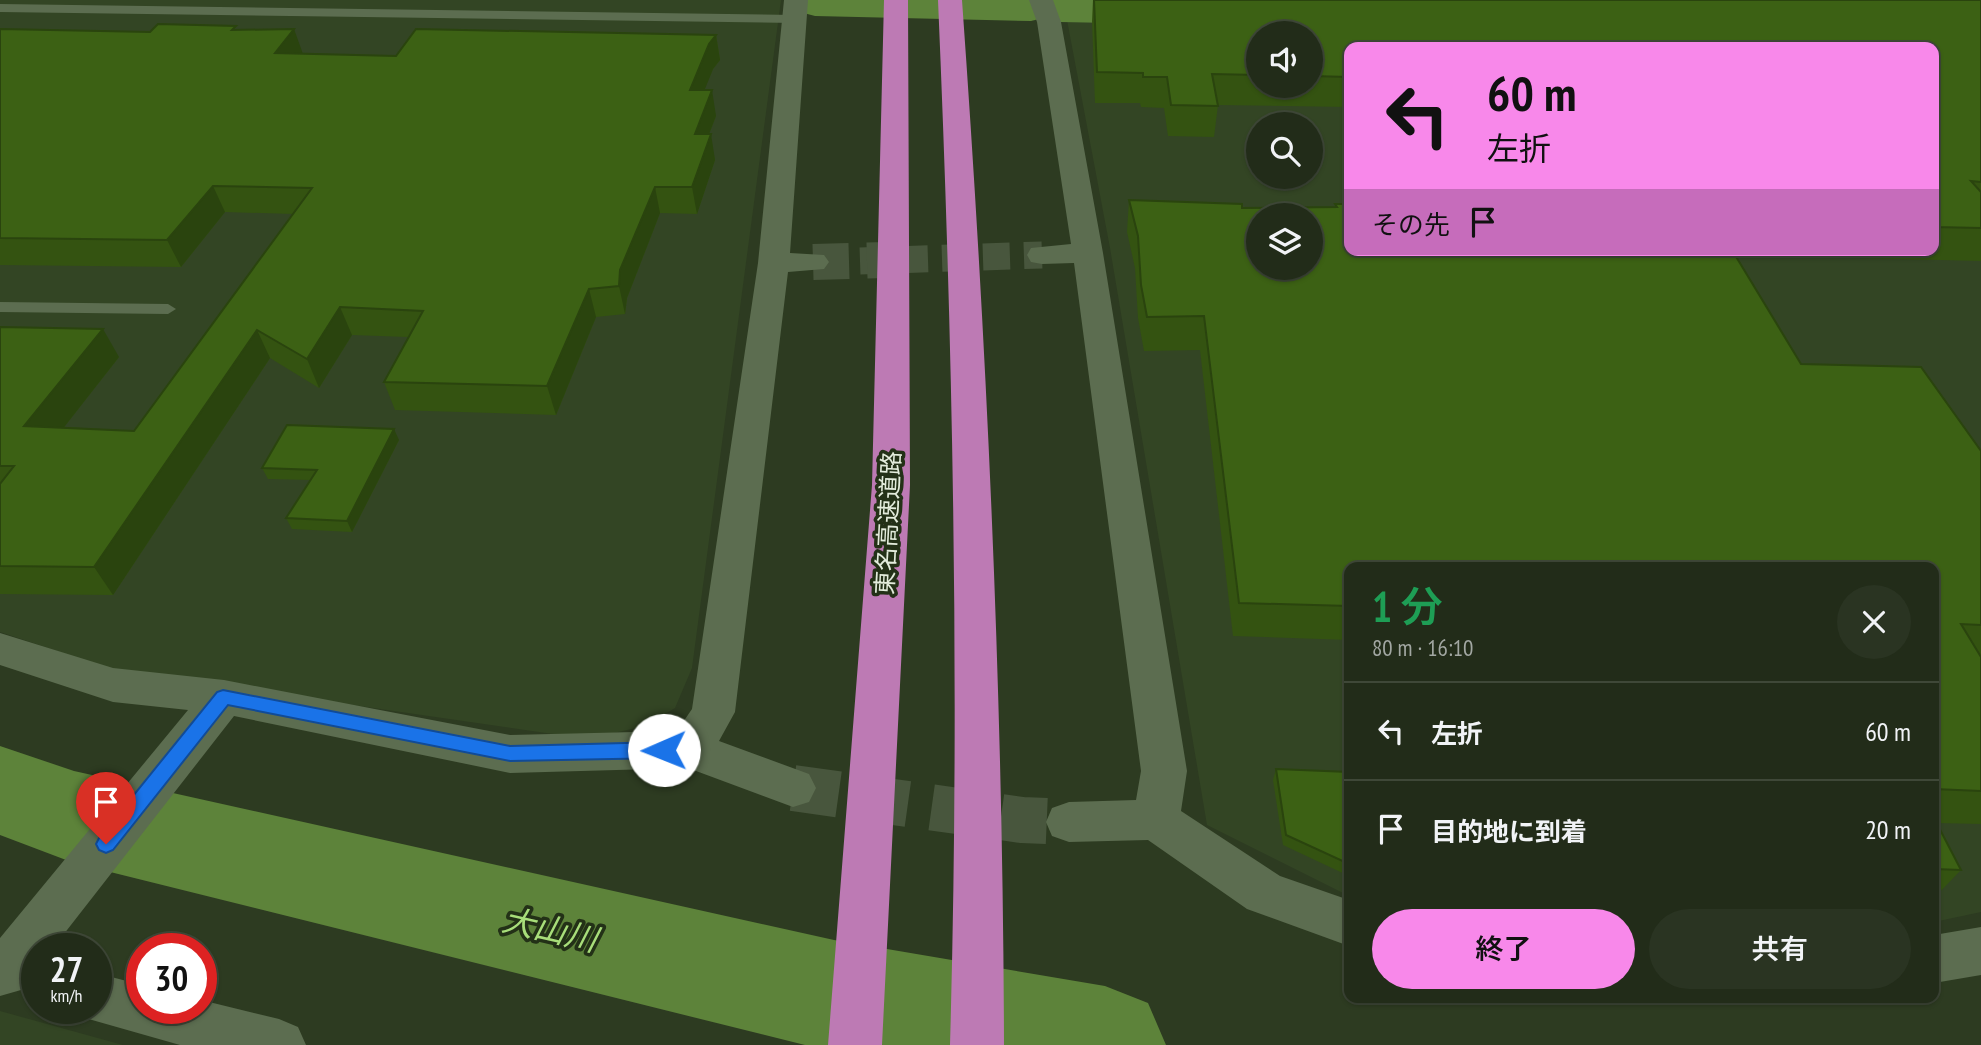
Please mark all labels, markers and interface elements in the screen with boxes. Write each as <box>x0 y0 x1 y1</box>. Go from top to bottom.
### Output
map controls <box>1246 21 1323 280</box>
button: sound <box>1246 21 1323 98</box>
text: 60 m <box>1487 61 1576 125</box>
icon: left <box>1372 70 1463 161</box>
button: search <box>1246 112 1323 189</box>
text: 左折 <box>1487 127 1551 169</box>
button: layers <box>1246 203 1323 280</box>
icon: arrive <box>1464 203 1502 241</box>
text: その先 <box>1372 208 1450 241</box>
street label: 東名高速道路 <box>869 450 907 596</box>
text: 1 分 <box>1372 579 1443 634</box>
button: close <box>1837 585 1911 659</box>
text: 80 m · 16:10 <box>1372 633 1473 662</box>
icon: left <box>1372 712 1410 750</box>
position arrow <box>627 713 701 787</box>
text: 60 m <box>1865 715 1911 748</box>
text: 左折 <box>1431 717 1483 750</box>
pin <box>76 772 136 844</box>
icon: arrive <box>87 783 125 821</box>
icon: arrive <box>1372 810 1410 848</box>
text: 20 m <box>1865 813 1911 846</box>
text: 目的地に到着 <box>1431 815 1587 848</box>
water label: 大山川 <box>498 898 604 961</box>
button: 終了 <box>1372 909 1635 989</box>
button: 共有 <box>1649 909 1911 989</box>
speed limit sign: 30 <box>126 933 217 1024</box>
text: 27 <box>50 946 83 992</box>
text: km/h <box>51 984 82 1007</box>

